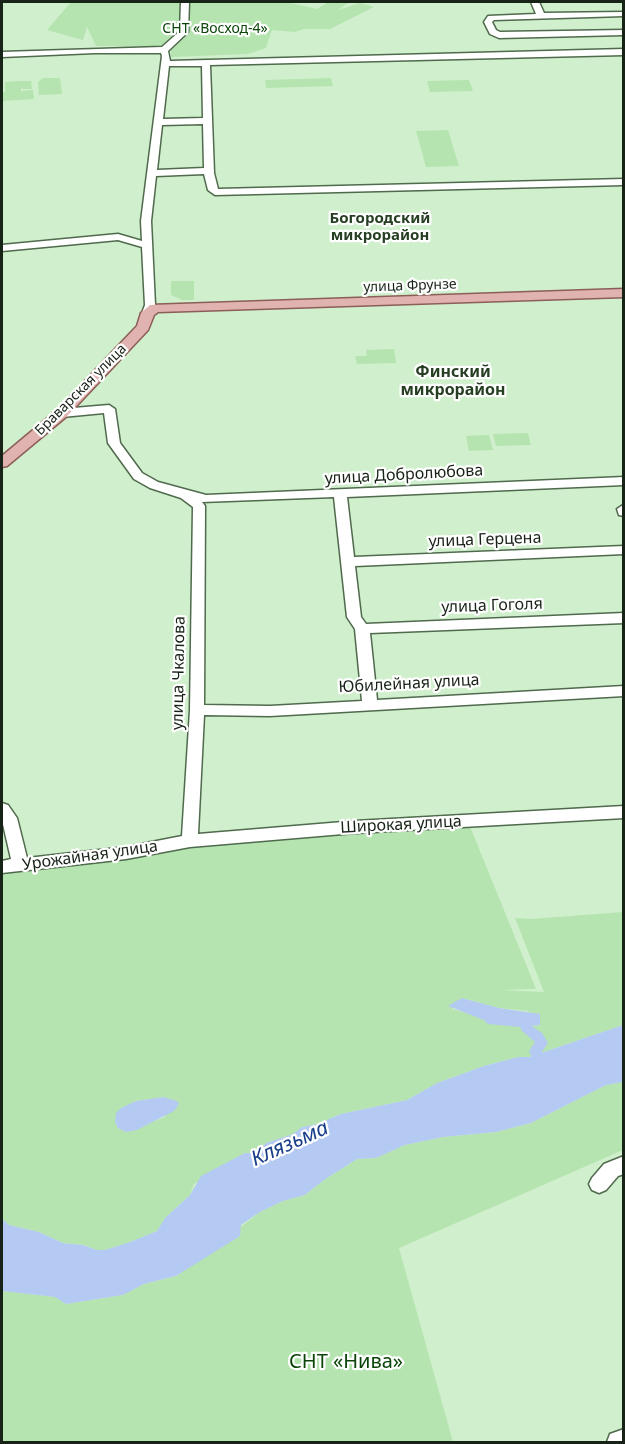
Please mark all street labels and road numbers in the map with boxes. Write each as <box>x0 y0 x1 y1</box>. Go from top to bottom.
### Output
street label: улица Фрунзе <box>363 276 457 296</box>
street label: Браварская улица <box>32 341 130 439</box>
street label: улица Добролюбова <box>324 461 484 489</box>
street label: улица Герцена <box>428 528 542 552</box>
street label: улица Гоголя <box>441 595 543 617</box>
street label: улица Чкалова <box>168 616 190 730</box>
street label: Юбилейная улица <box>338 671 480 697</box>
street label: Широкая улица <box>340 812 462 838</box>
street label: Урожайная улица <box>21 837 159 875</box>

